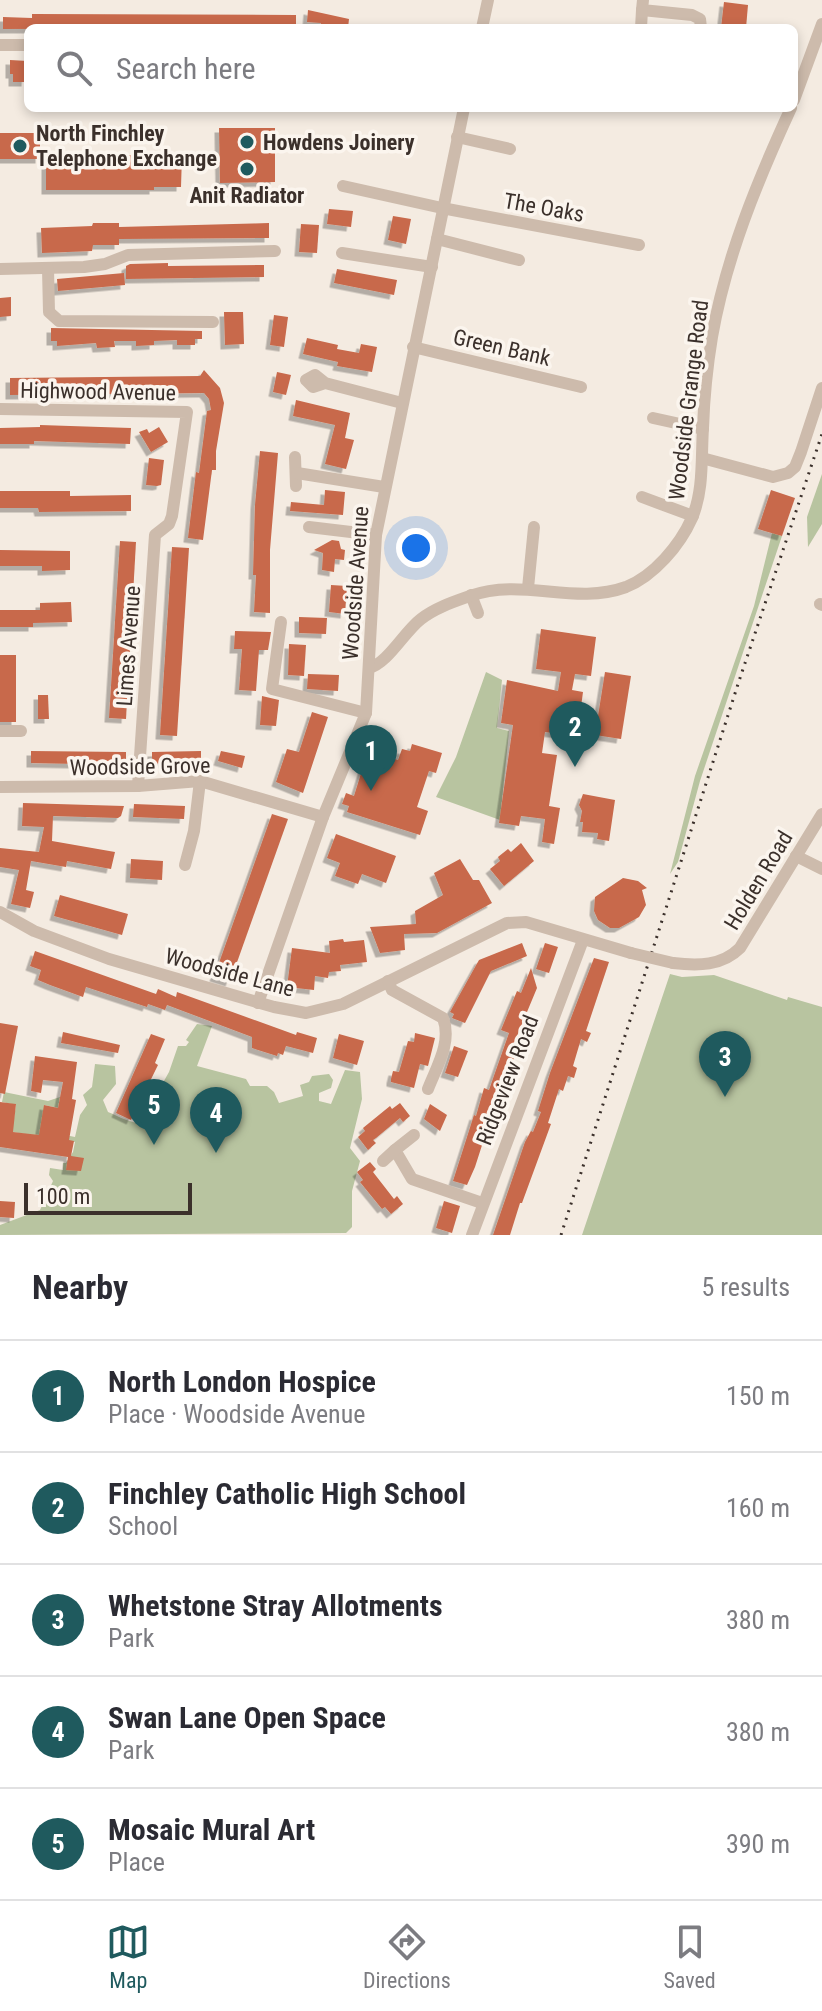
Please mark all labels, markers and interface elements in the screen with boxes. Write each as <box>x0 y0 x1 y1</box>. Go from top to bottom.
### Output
search box <box>24 24 798 112</box>
icon: search <box>52 46 96 90</box>
text: Search here <box>116 51 256 86</box>
place label: North Finchley Telephone Exchange <box>36 121 217 171</box>
place label: Howdens Joinery <box>263 130 415 155</box>
marker: Howdens Joinery <box>238 133 256 151</box>
marker: North Finchley Telephone Exchange <box>11 137 29 155</box>
marker: Anit Radiator <box>238 160 256 178</box>
place label: Anit Radiator <box>190 183 304 208</box>
street label: The Oaks <box>502 188 586 227</box>
street label: Woodside Grange Road <box>664 298 713 502</box>
street label: Green Bank <box>451 324 553 371</box>
street label: Highwood Avenue <box>20 378 176 405</box>
street label: Woodside Avenue <box>338 505 373 661</box>
your location <box>396 528 436 568</box>
street label: Limes Avenue <box>112 585 145 707</box>
pin: 2 <box>549 701 601 767</box>
pin: 1 <box>345 725 397 791</box>
street label: Woodside Grove <box>69 753 211 780</box>
street label: Holden Road <box>719 826 798 934</box>
street label: Woodside Lane <box>163 943 297 1002</box>
street label: Ridgeview Road <box>471 1012 544 1149</box>
pin: 3 <box>699 1031 751 1097</box>
pin: 5 <box>128 1079 180 1145</box>
pin: 4 <box>190 1087 242 1153</box>
scale bar <box>24 1179 192 1215</box>
text: 100 m <box>36 1184 90 1209</box>
text: Nearby <box>32 1267 128 1307</box>
text: 5 results <box>701 1272 790 1302</box>
text: North London Hospice <box>108 1364 376 1399</box>
text: 1 <box>51 1381 65 1411</box>
text: 150 m <box>726 1381 790 1411</box>
text: Place · Woodside Avenue <box>108 1399 365 1429</box>
text: Finchley Catholic High School <box>108 1476 466 1511</box>
text: 2 <box>51 1493 65 1523</box>
text: 160 m <box>726 1493 790 1523</box>
text: School <box>108 1511 178 1541</box>
text: Whetstone Stray Allotments <box>108 1588 443 1623</box>
text: 3 <box>51 1605 65 1635</box>
text: 380 m <box>726 1605 790 1635</box>
text: Park <box>108 1623 154 1653</box>
text: Swan Lane Open Space <box>108 1700 386 1735</box>
text: 4 <box>51 1717 65 1747</box>
text: 380 m <box>726 1717 790 1747</box>
text: Park <box>108 1735 154 1765</box>
text: Mosaic Mural Art <box>108 1812 315 1847</box>
text: 5 <box>51 1829 65 1859</box>
text: 390 m <box>726 1829 790 1859</box>
text: Place <box>108 1847 165 1877</box>
tab: Map <box>106 1920 150 1993</box>
tab: Directions <box>363 1920 451 1993</box>
tab: Saved <box>663 1920 716 1993</box>

